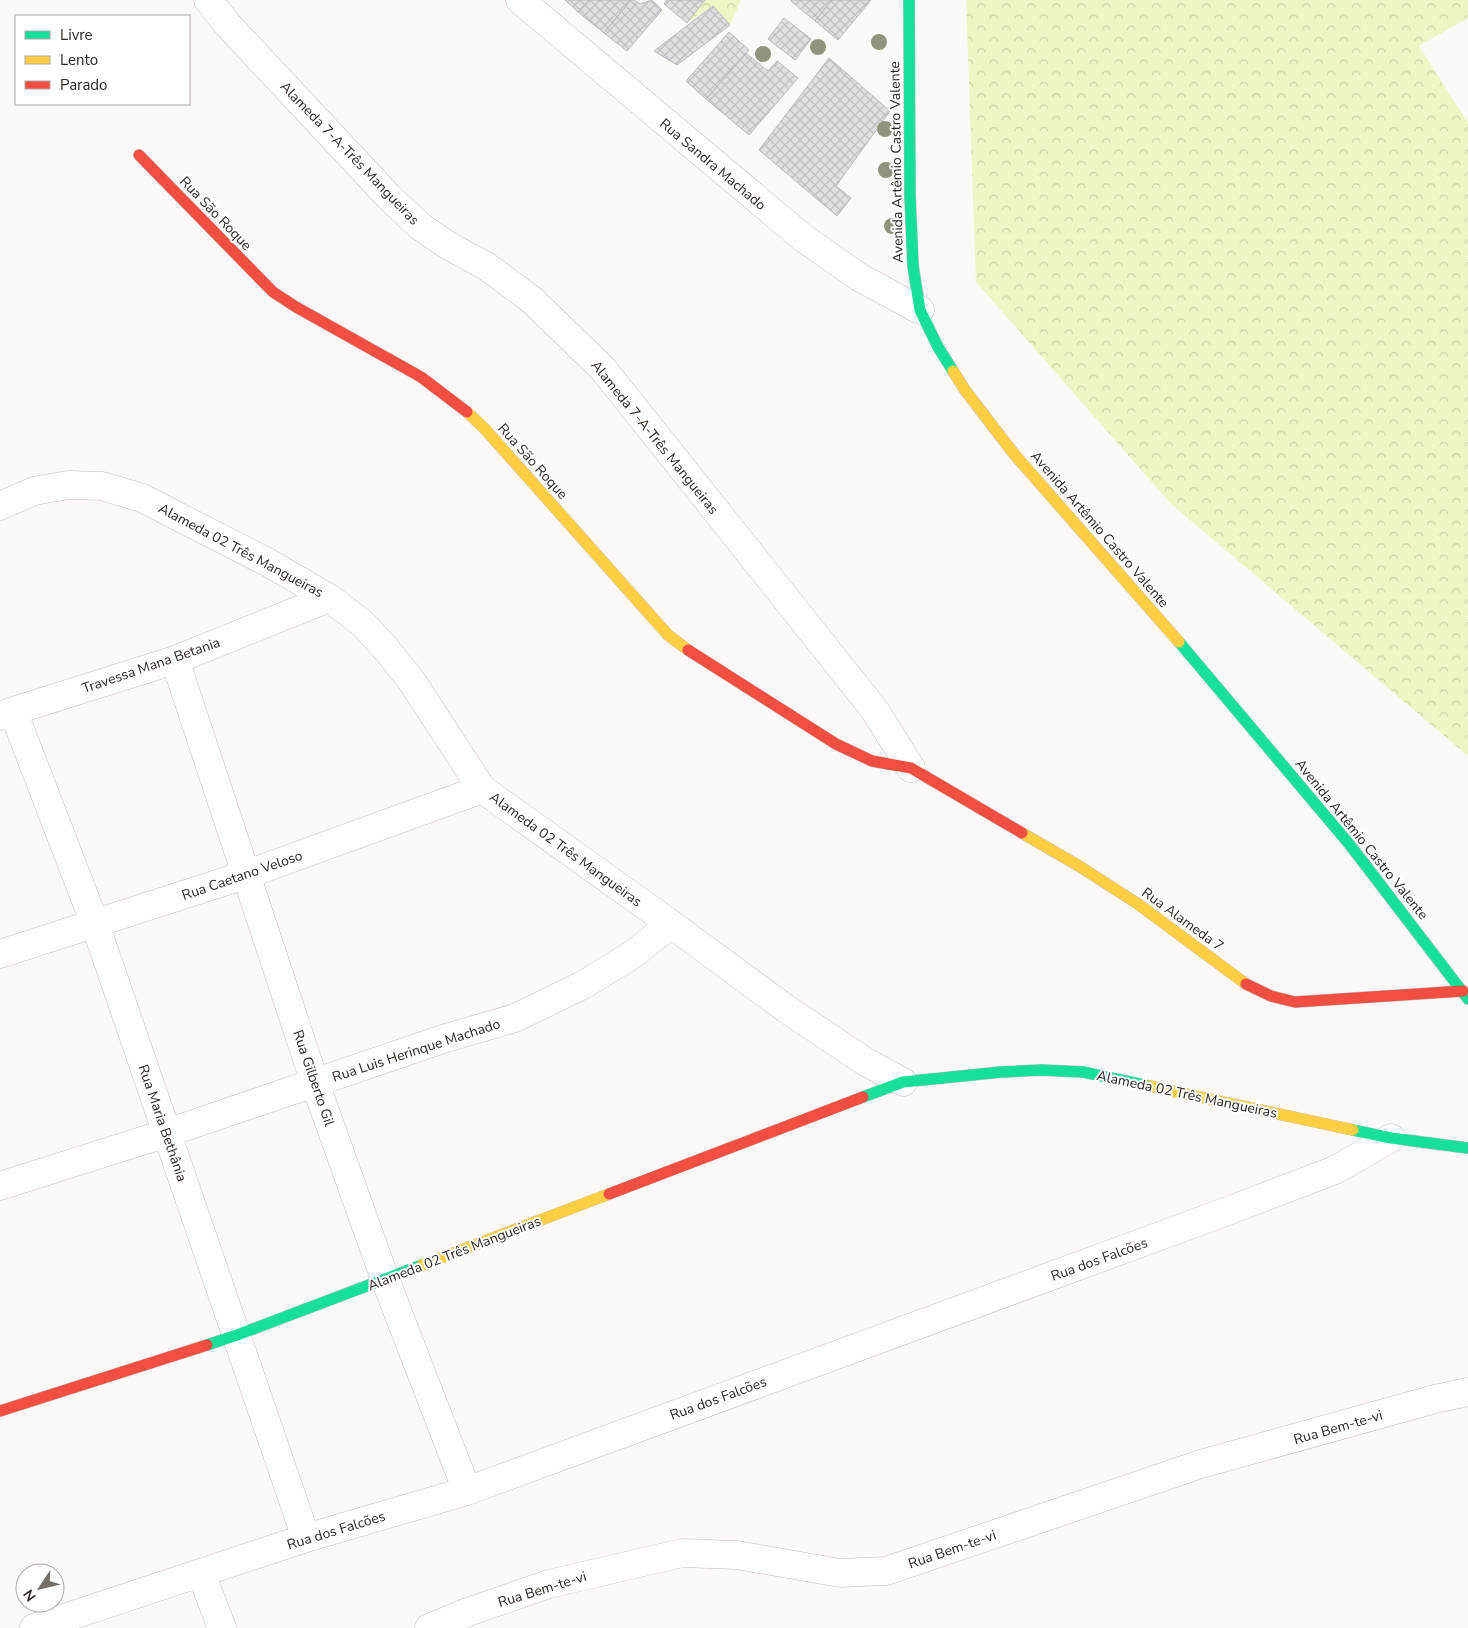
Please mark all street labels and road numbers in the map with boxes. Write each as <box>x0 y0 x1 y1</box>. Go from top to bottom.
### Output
street label: Avenida Artêmio Castro Valente <box>885 61 908 263</box>
street label: Alameda 7-A-Três Mangueiras <box>276 77 424 230</box>
street label: Rua Sandra Machado <box>655 114 770 215</box>
street label: Rua São Roque <box>175 172 256 255</box>
street label: Alameda 7-A-Três Mangueiras <box>587 356 723 518</box>
street label: Rua São Roque <box>493 419 572 503</box>
street label: Avenida Artêmio Castro Valente <box>1026 447 1173 612</box>
street label: Alameda 02 Três Mangueiras <box>155 499 327 602</box>
street label: Travessa Mana Betania <box>80 633 223 698</box>
street label: Avenida Artêmio Castro Valente <box>1291 755 1432 924</box>
street label: Alameda 02 Três Mangueiras <box>486 788 646 911</box>
street label: Rua Caetano Veloso <box>179 846 305 905</box>
street label: Rua Alameda 7 <box>1138 883 1228 956</box>
street label: Rua Luis Herinque Machado <box>330 1014 503 1087</box>
street label: Rua Gilberto Gil <box>288 1028 339 1130</box>
street label: Rua Maria Bethânia <box>134 1062 191 1184</box>
street label: Alameda 02 Três Mangueiras <box>1095 1066 1279 1123</box>
street label: Alameda 02 Três Mangueiras <box>365 1212 544 1295</box>
street label: Rua dos Falcões <box>1048 1233 1150 1286</box>
street label: Rua dos Falcões <box>667 1372 769 1425</box>
street label: Rua Bem-te-vi <box>1291 1406 1385 1449</box>
street label: Rua dos Falcões <box>285 1506 388 1554</box>
street label: Rua Bem-te-vi <box>906 1526 999 1573</box>
street label: Rua Bem-te-vi <box>496 1567 589 1612</box>

